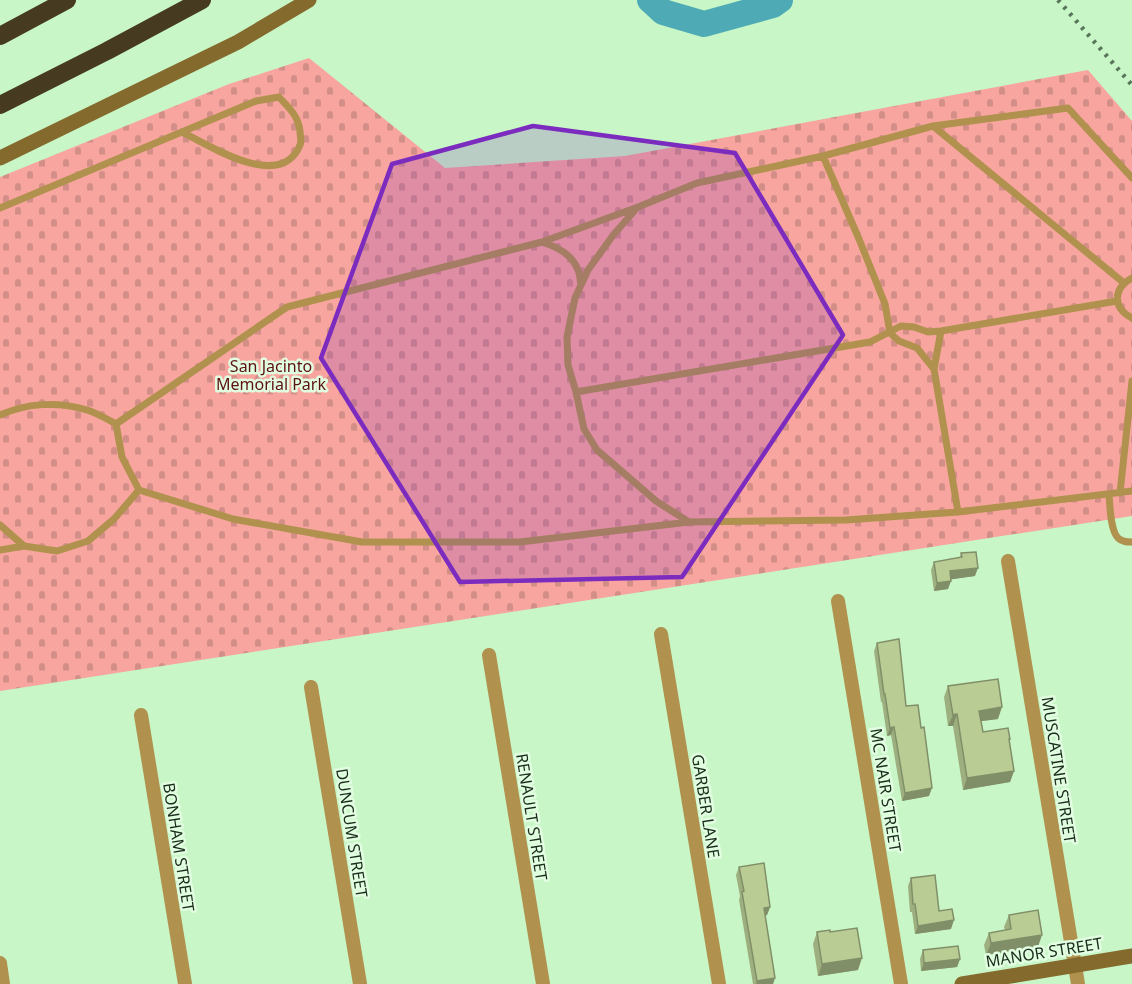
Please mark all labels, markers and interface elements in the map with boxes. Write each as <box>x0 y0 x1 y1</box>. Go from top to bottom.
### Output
park label: San Jacinto Memorial Park <box>216 355 326 395</box>
street label: MUSCATINE STREET <box>1037 695 1081 845</box>
street label: MC NAIR STREET <box>865 727 907 854</box>
street label: RENAULT STREET <box>511 752 553 882</box>
street label: GARBER LANE <box>687 752 725 860</box>
street label: DUNCUM STREET <box>331 767 373 899</box>
street label: BONHAM STREET <box>158 781 200 913</box>
street label: MANOR STREET <box>984 932 1104 972</box>

